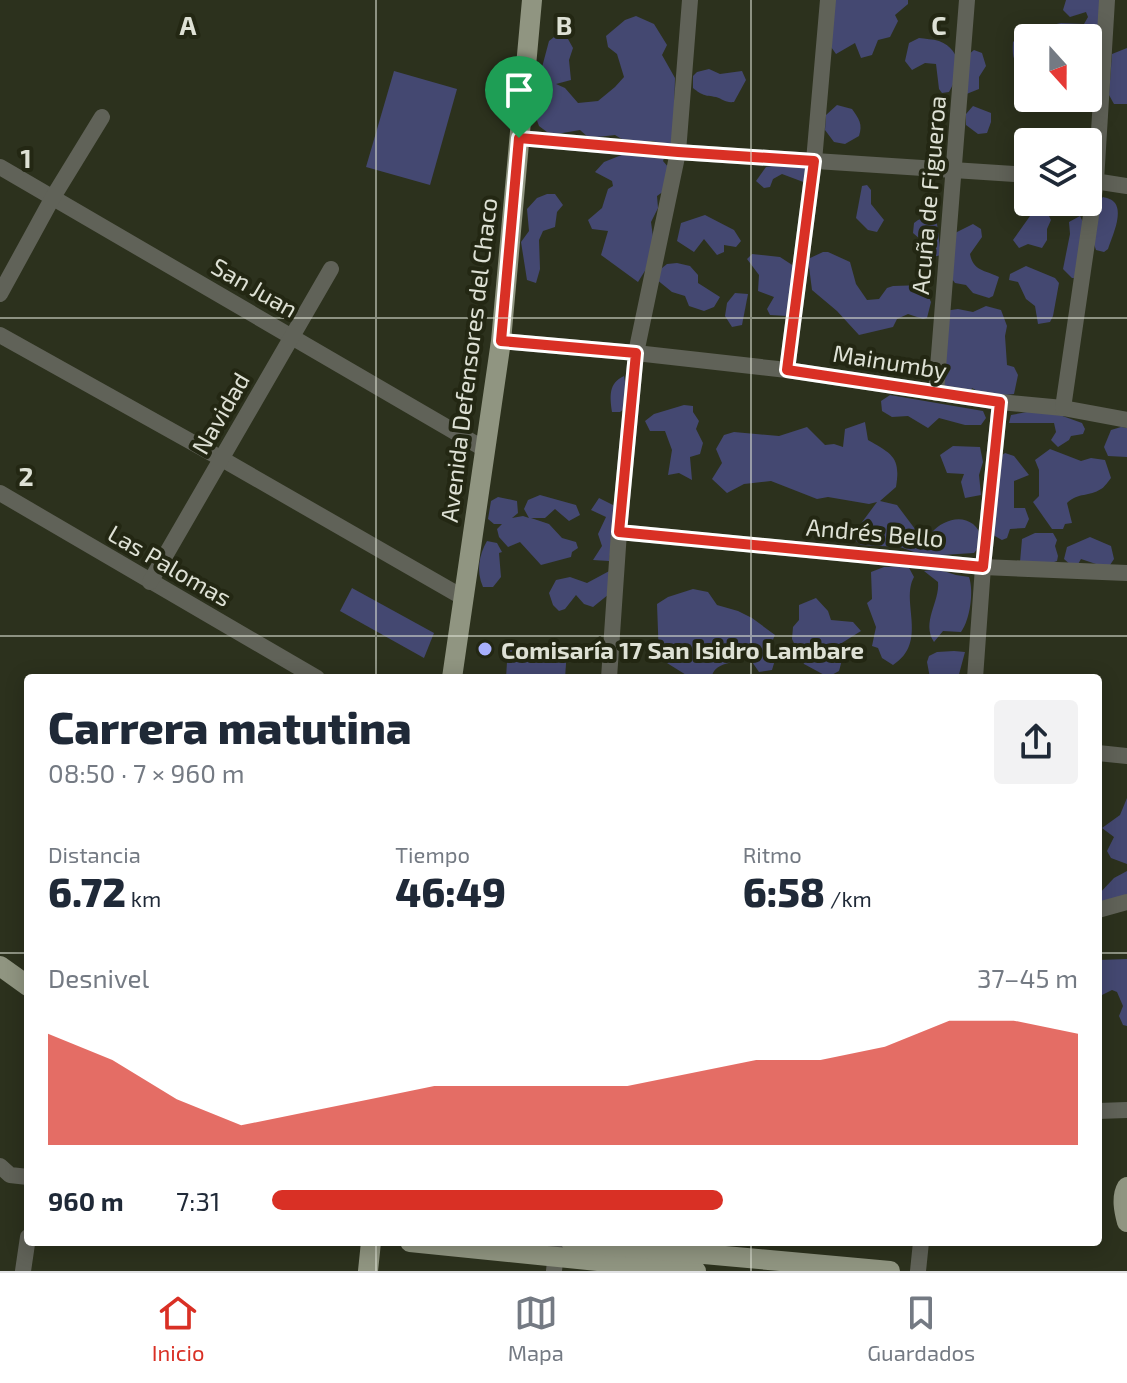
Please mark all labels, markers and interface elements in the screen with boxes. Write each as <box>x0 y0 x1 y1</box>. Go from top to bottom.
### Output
text: A <box>180 9 197 40</box>
text: B <box>556 9 572 40</box>
text: C <box>931 9 947 40</box>
north arrow <box>1014 24 1102 112</box>
map controls <box>1014 24 1102 216</box>
pin <box>485 56 553 138</box>
icon: arrive <box>497 68 541 112</box>
street label: Acuña de Figueroa <box>905 94 951 296</box>
button: layers <box>1014 128 1102 216</box>
text: 1 <box>20 142 32 173</box>
street label: Avenida Defensores del Chaco <box>434 196 502 524</box>
street label: San Juan <box>207 251 303 323</box>
street label: Mainumby <box>831 338 949 384</box>
street label: Navidad <box>185 367 255 459</box>
text: 2 <box>18 460 34 491</box>
street label: Andrés Bello <box>805 512 945 552</box>
street label: Las Palomas <box>103 518 237 612</box>
place label: Comisaría 17 San Isidro Lambare <box>501 635 864 664</box>
marker: Comisaría 17 San Isidro Lambare <box>476 640 494 658</box>
text: Carrera matutina <box>48 700 412 753</box>
button: share <box>994 700 1078 784</box>
text: 08:50 · 7 × 960 m <box>48 757 244 788</box>
text: Distancia <box>48 841 141 867</box>
text: Tiempo <box>395 841 470 867</box>
text: Ritmo <box>743 841 802 867</box>
text: 6.72 <box>48 867 126 915</box>
text: 46:49 <box>395 867 506 915</box>
text: 6:58 <box>743 867 825 915</box>
text: km <box>126 885 161 911</box>
text: /km <box>825 885 872 911</box>
text: Desnivel <box>48 962 149 993</box>
text: 37–45 m <box>977 962 1078 993</box>
text: 960 m <box>48 1185 124 1216</box>
text: 7:31 <box>176 1185 220 1216</box>
tab: Inicio <box>152 1291 204 1365</box>
tab: Mapa <box>508 1291 564 1365</box>
tab: Guardados <box>867 1291 975 1365</box>

